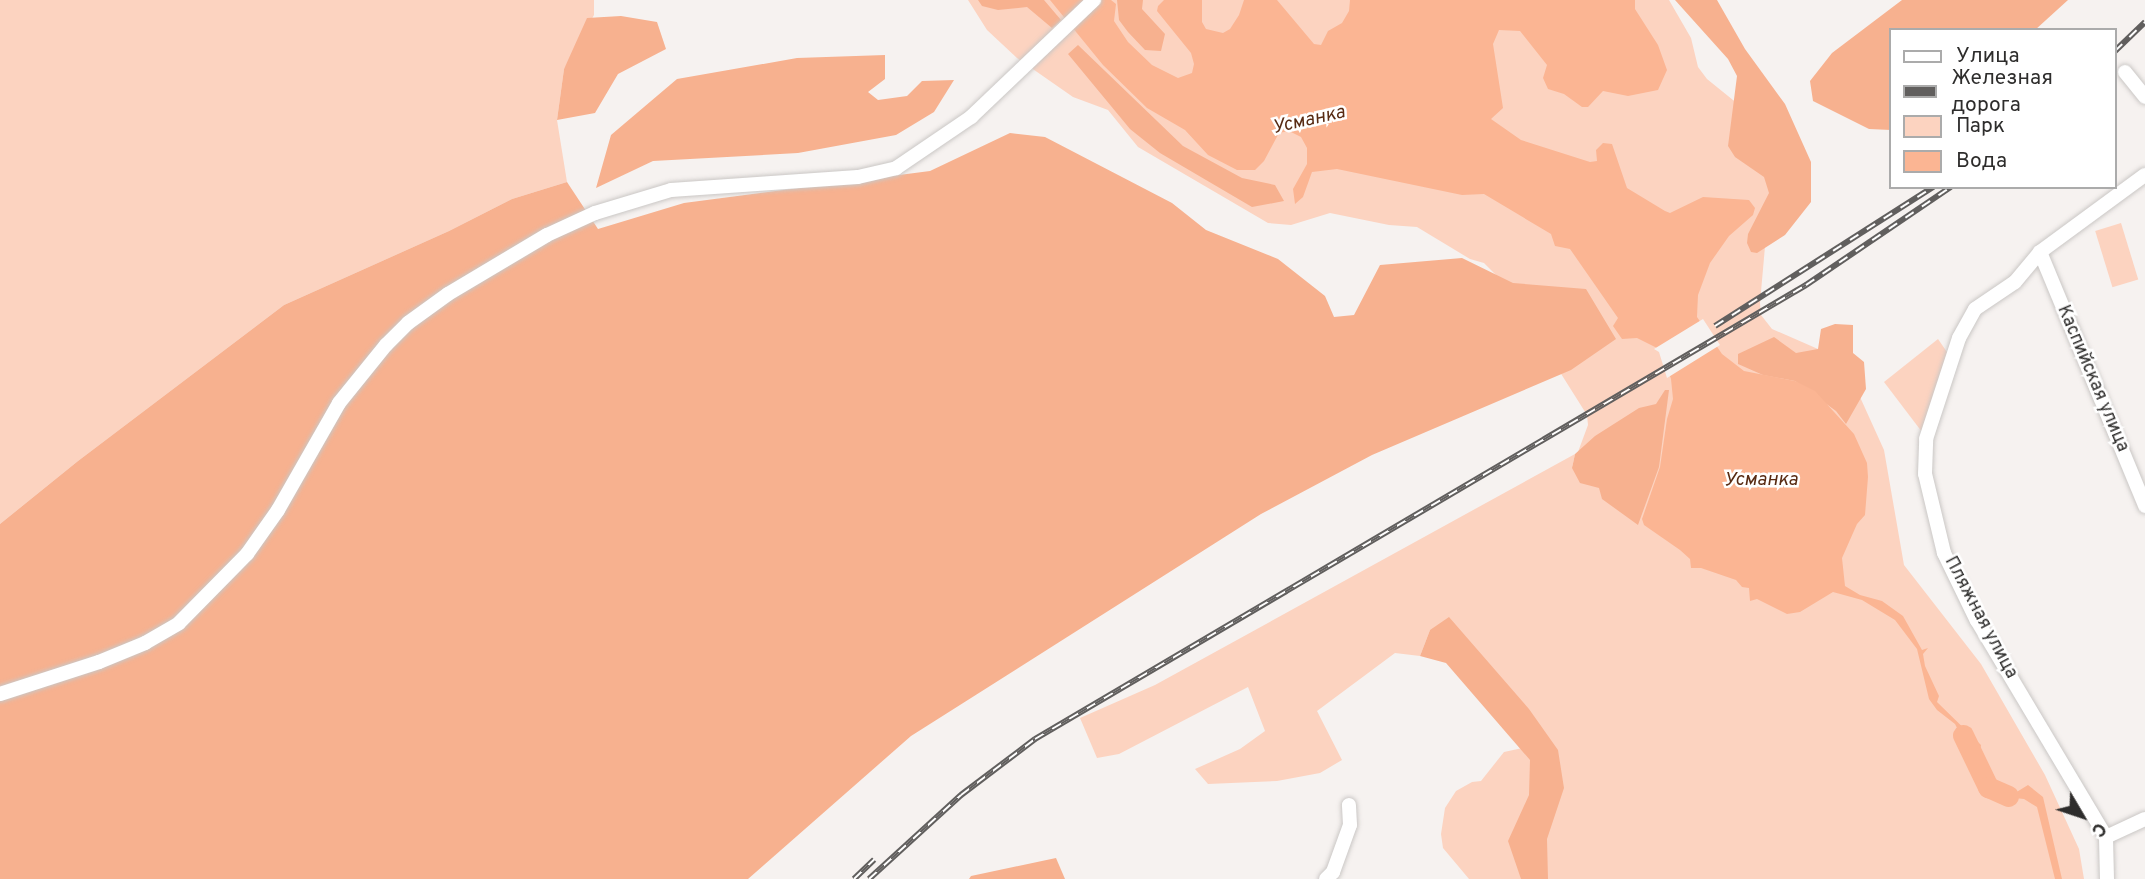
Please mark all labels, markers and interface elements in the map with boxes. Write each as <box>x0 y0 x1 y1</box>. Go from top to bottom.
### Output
legend <box>1890 28 2117 189</box>
text: Улица <box>1956 43 2020 70</box>
text: Железная дорога <box>1951 65 2053 119</box>
water label: Усманка <box>1270 102 1348 140</box>
text: Парк <box>1956 113 2005 140</box>
text: Вода <box>1956 148 2007 175</box>
street label: Каспийская улица <box>2051 302 2133 456</box>
water label: Усманка <box>1724 470 1798 492</box>
street label: Пляжная улица <box>1939 553 2021 683</box>
north arrow <box>2047 781 2117 851</box>
text: С <box>2085 817 2111 841</box>

